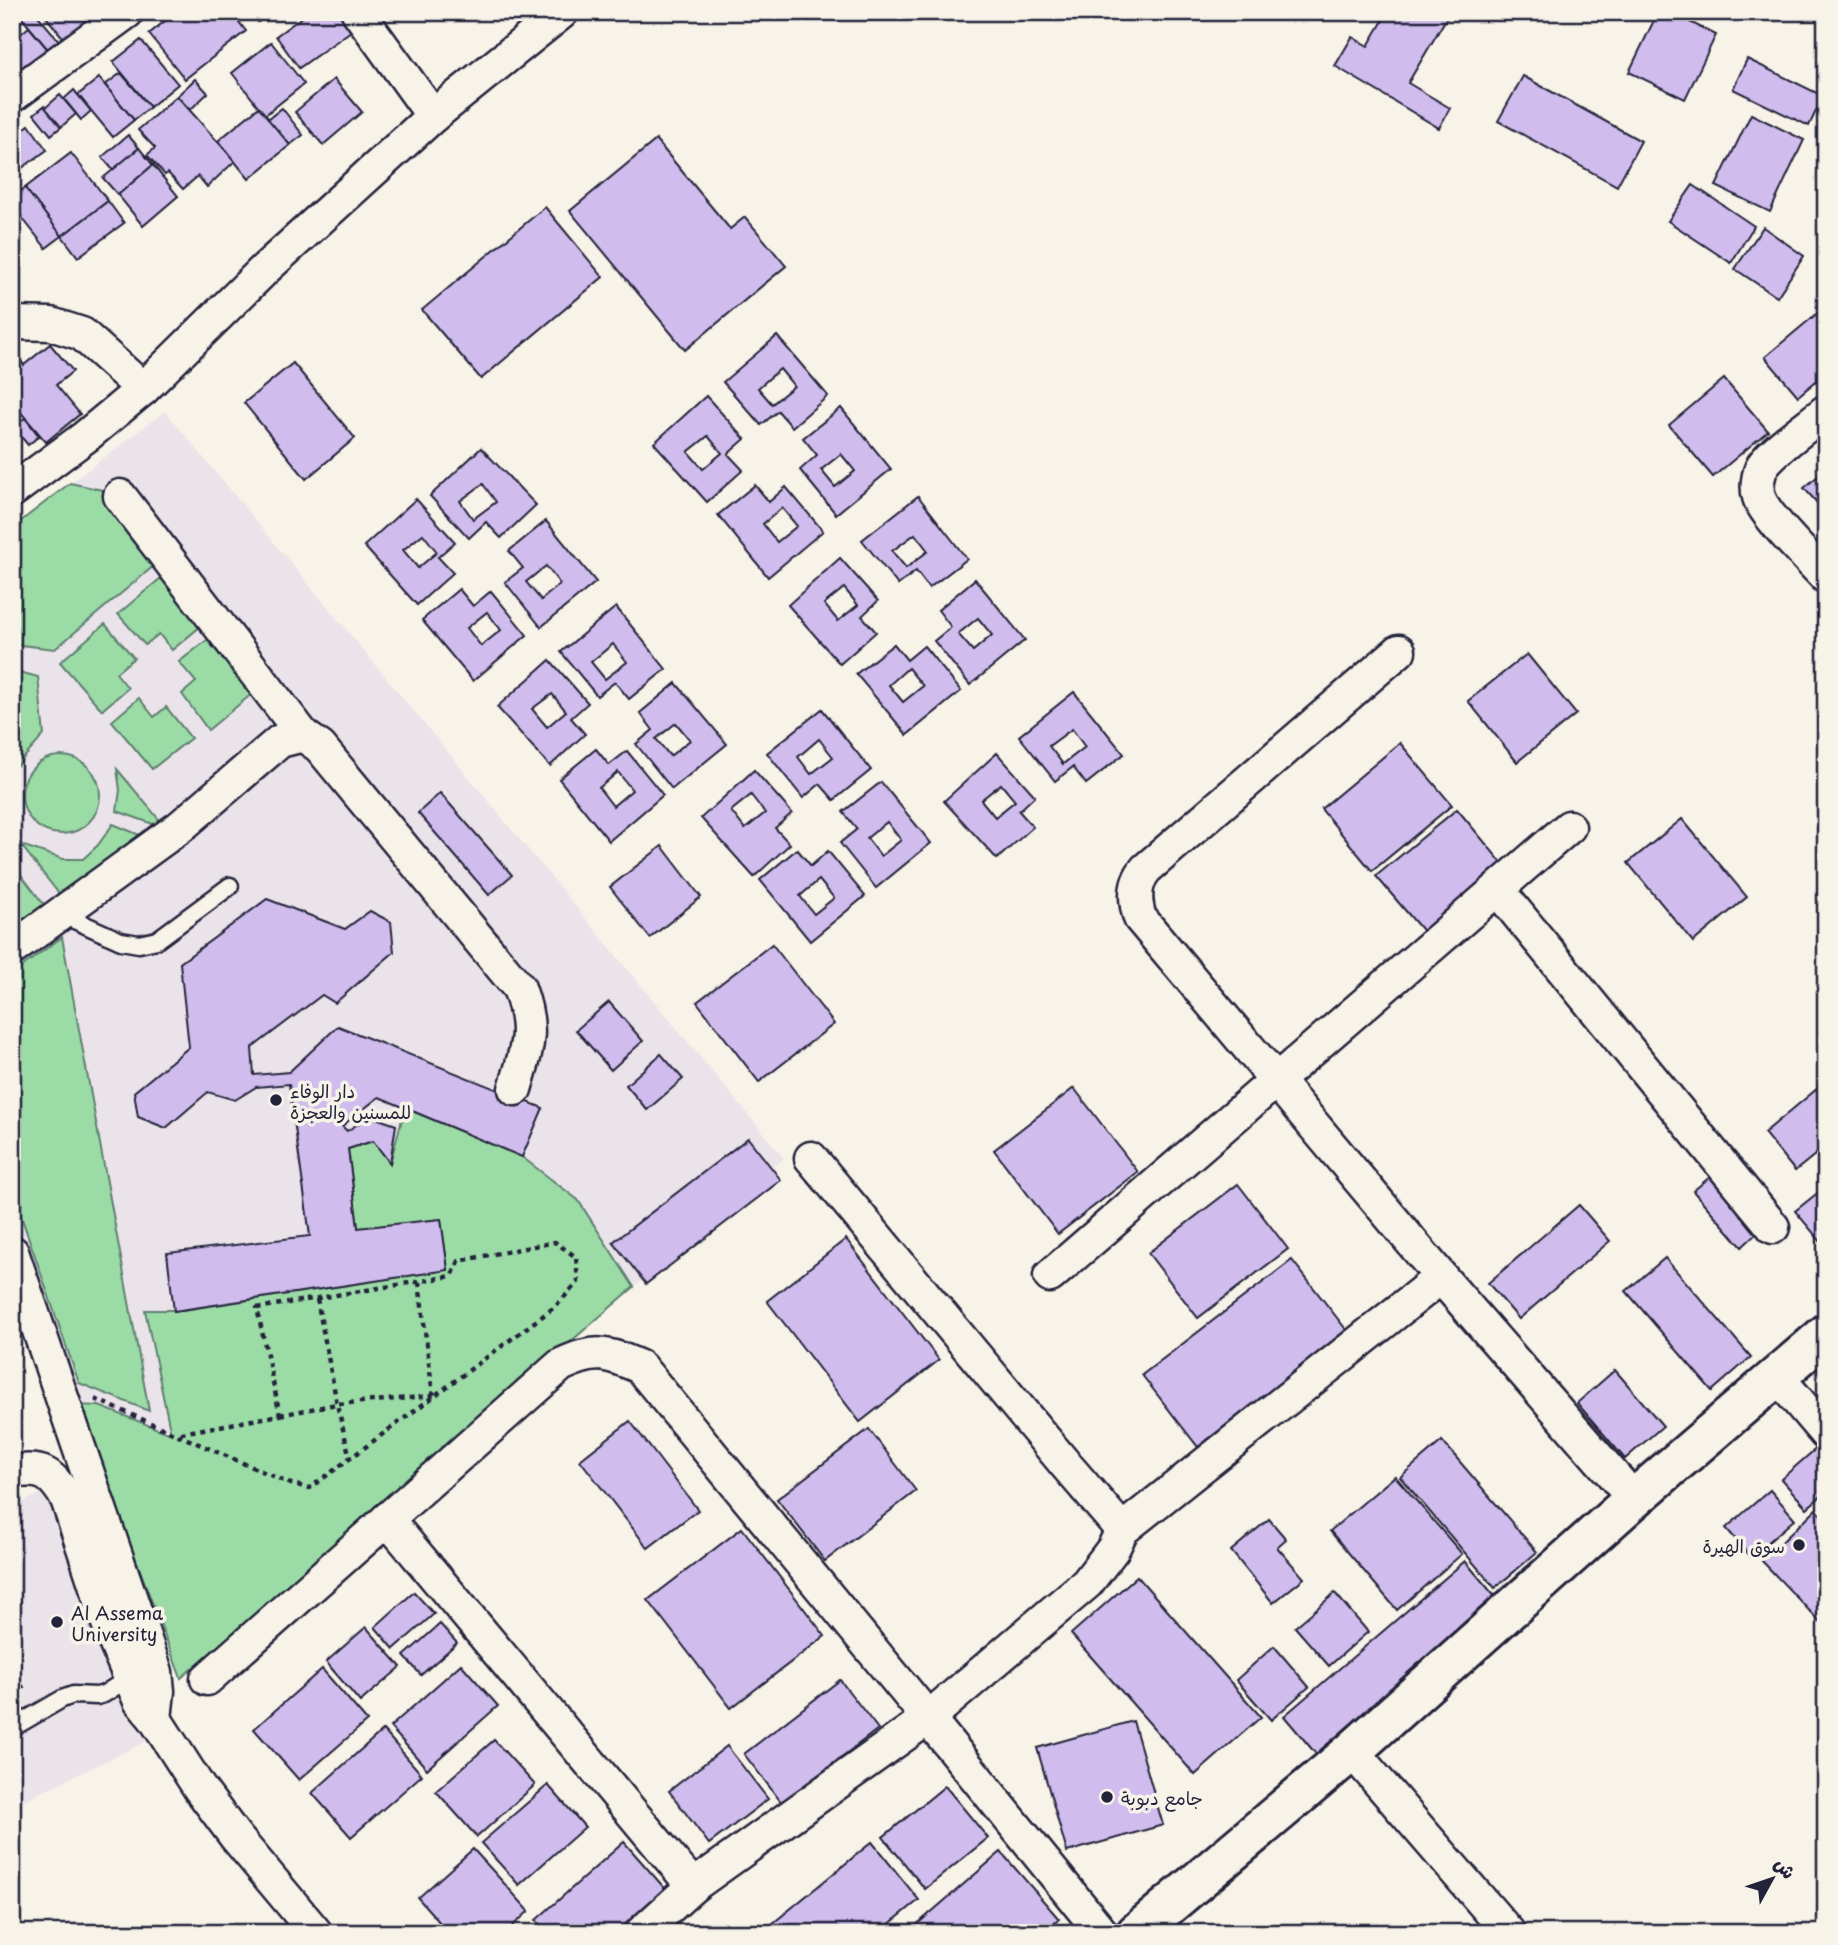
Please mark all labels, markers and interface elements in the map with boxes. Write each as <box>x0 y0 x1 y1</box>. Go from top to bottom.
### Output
place label: دار الوفاء للمسنين والعجزة <box>290 1077 411 1125</box>
marker: دار الوفاء للمسنين والعجزة <box>268 1092 284 1108</box>
place label: سوق الهيرة <box>1703 1532 1785 1559</box>
marker: سوق الهيرة <box>1791 1537 1807 1553</box>
place label: Al Assema University <box>71 1599 164 1647</box>
marker: Al Assema University <box>49 1614 65 1630</box>
place label: جامع دبوبة <box>1121 1784 1203 1812</box>
marker: جامع دبوبة <box>1099 1789 1115 1805</box>
north arrow <box>1736 1843 1806 1913</box>
text: ش <box>1768 1850 1803 1885</box>

